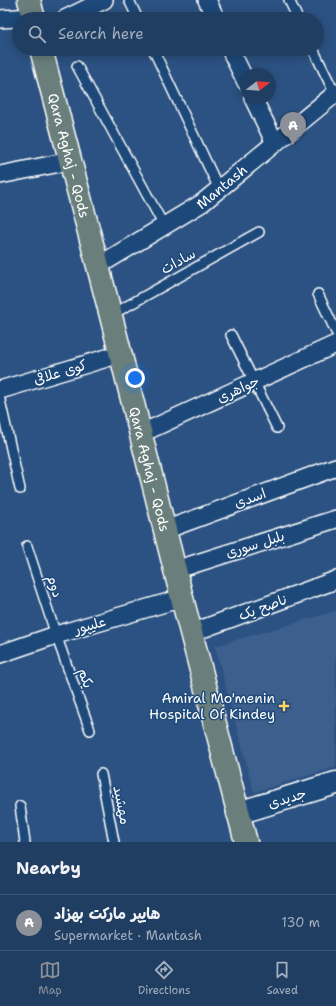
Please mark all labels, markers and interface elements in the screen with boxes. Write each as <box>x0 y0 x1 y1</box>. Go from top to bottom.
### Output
search box <box>12 12 324 56</box>
icon: search <box>26 23 48 45</box>
text: Search here <box>58 24 144 44</box>
north arrow <box>240 68 276 104</box>
street label: Qara Aghaj - Qods <box>44 91 94 220</box>
pin: A <box>280 112 306 145</box>
street label: Mantash <box>193 161 251 213</box>
street label: سادات <box>157 244 199 278</box>
street label: کوی علافی <box>31 355 89 389</box>
your location <box>125 368 145 388</box>
street label: جواهری <box>214 371 262 408</box>
street label: Qara Aghaj - Qods <box>125 405 174 534</box>
street label: اسدی <box>232 484 268 512</box>
street label: بلبل سوری <box>223 527 287 561</box>
street label: دوم <box>41 572 67 600</box>
street label: ناصح یک <box>236 590 290 625</box>
street label: علیپور <box>71 612 108 639</box>
street label: یکم <box>72 666 98 691</box>
place label: Amiral Mo'menin Hospital Of Kindey <box>149 689 275 723</box>
marker: Amiral Mo'menin Hospital Of Kindey <box>278 700 290 712</box>
street label: مهشید <box>109 784 135 826</box>
street label: جدیدی <box>266 784 308 812</box>
text: Nearby <box>16 857 81 879</box>
text: هایپر مارکت بهزاد <box>54 904 160 924</box>
text: A <box>24 914 34 931</box>
text: 130 m <box>282 914 320 931</box>
text: Supermarket · Mantash <box>54 927 202 944</box>
tab: Map <box>38 959 62 998</box>
tab: Directions <box>138 959 190 998</box>
tab: Saved <box>267 959 298 998</box>

